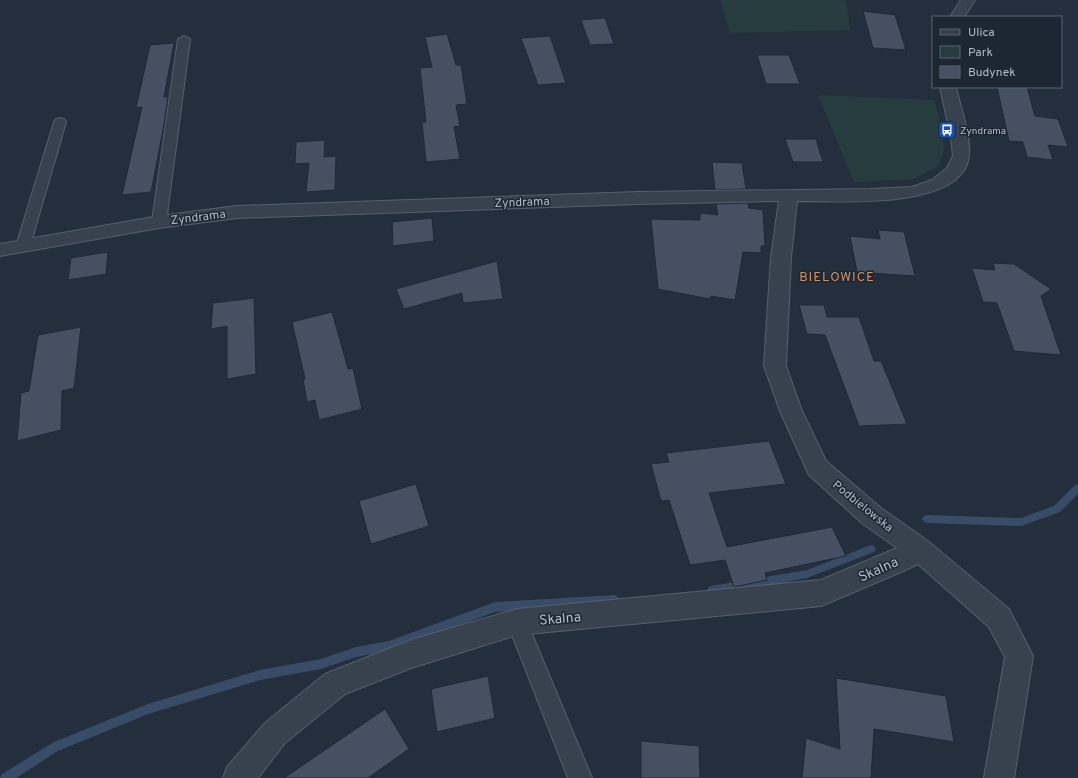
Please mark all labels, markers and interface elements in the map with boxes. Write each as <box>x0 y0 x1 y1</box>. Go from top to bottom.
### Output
legend <box>932 16 1062 88</box>
text: Ulica <box>968 25 995 41</box>
text: Park <box>968 45 993 61</box>
text: Budynek <box>968 65 1016 81</box>
bus stop icon: Zyndrama <box>937 120 957 140</box>
place label: Zyndrama <box>960 125 1006 138</box>
street label: Zyndrama <box>494 194 550 212</box>
street label: Zyndrama <box>170 207 227 229</box>
district label: BIELOWICE <box>799 270 875 286</box>
street label: Podbielowska <box>829 477 896 536</box>
street label: Skalna <box>856 554 901 587</box>
street label: Skalna <box>539 609 582 630</box>

